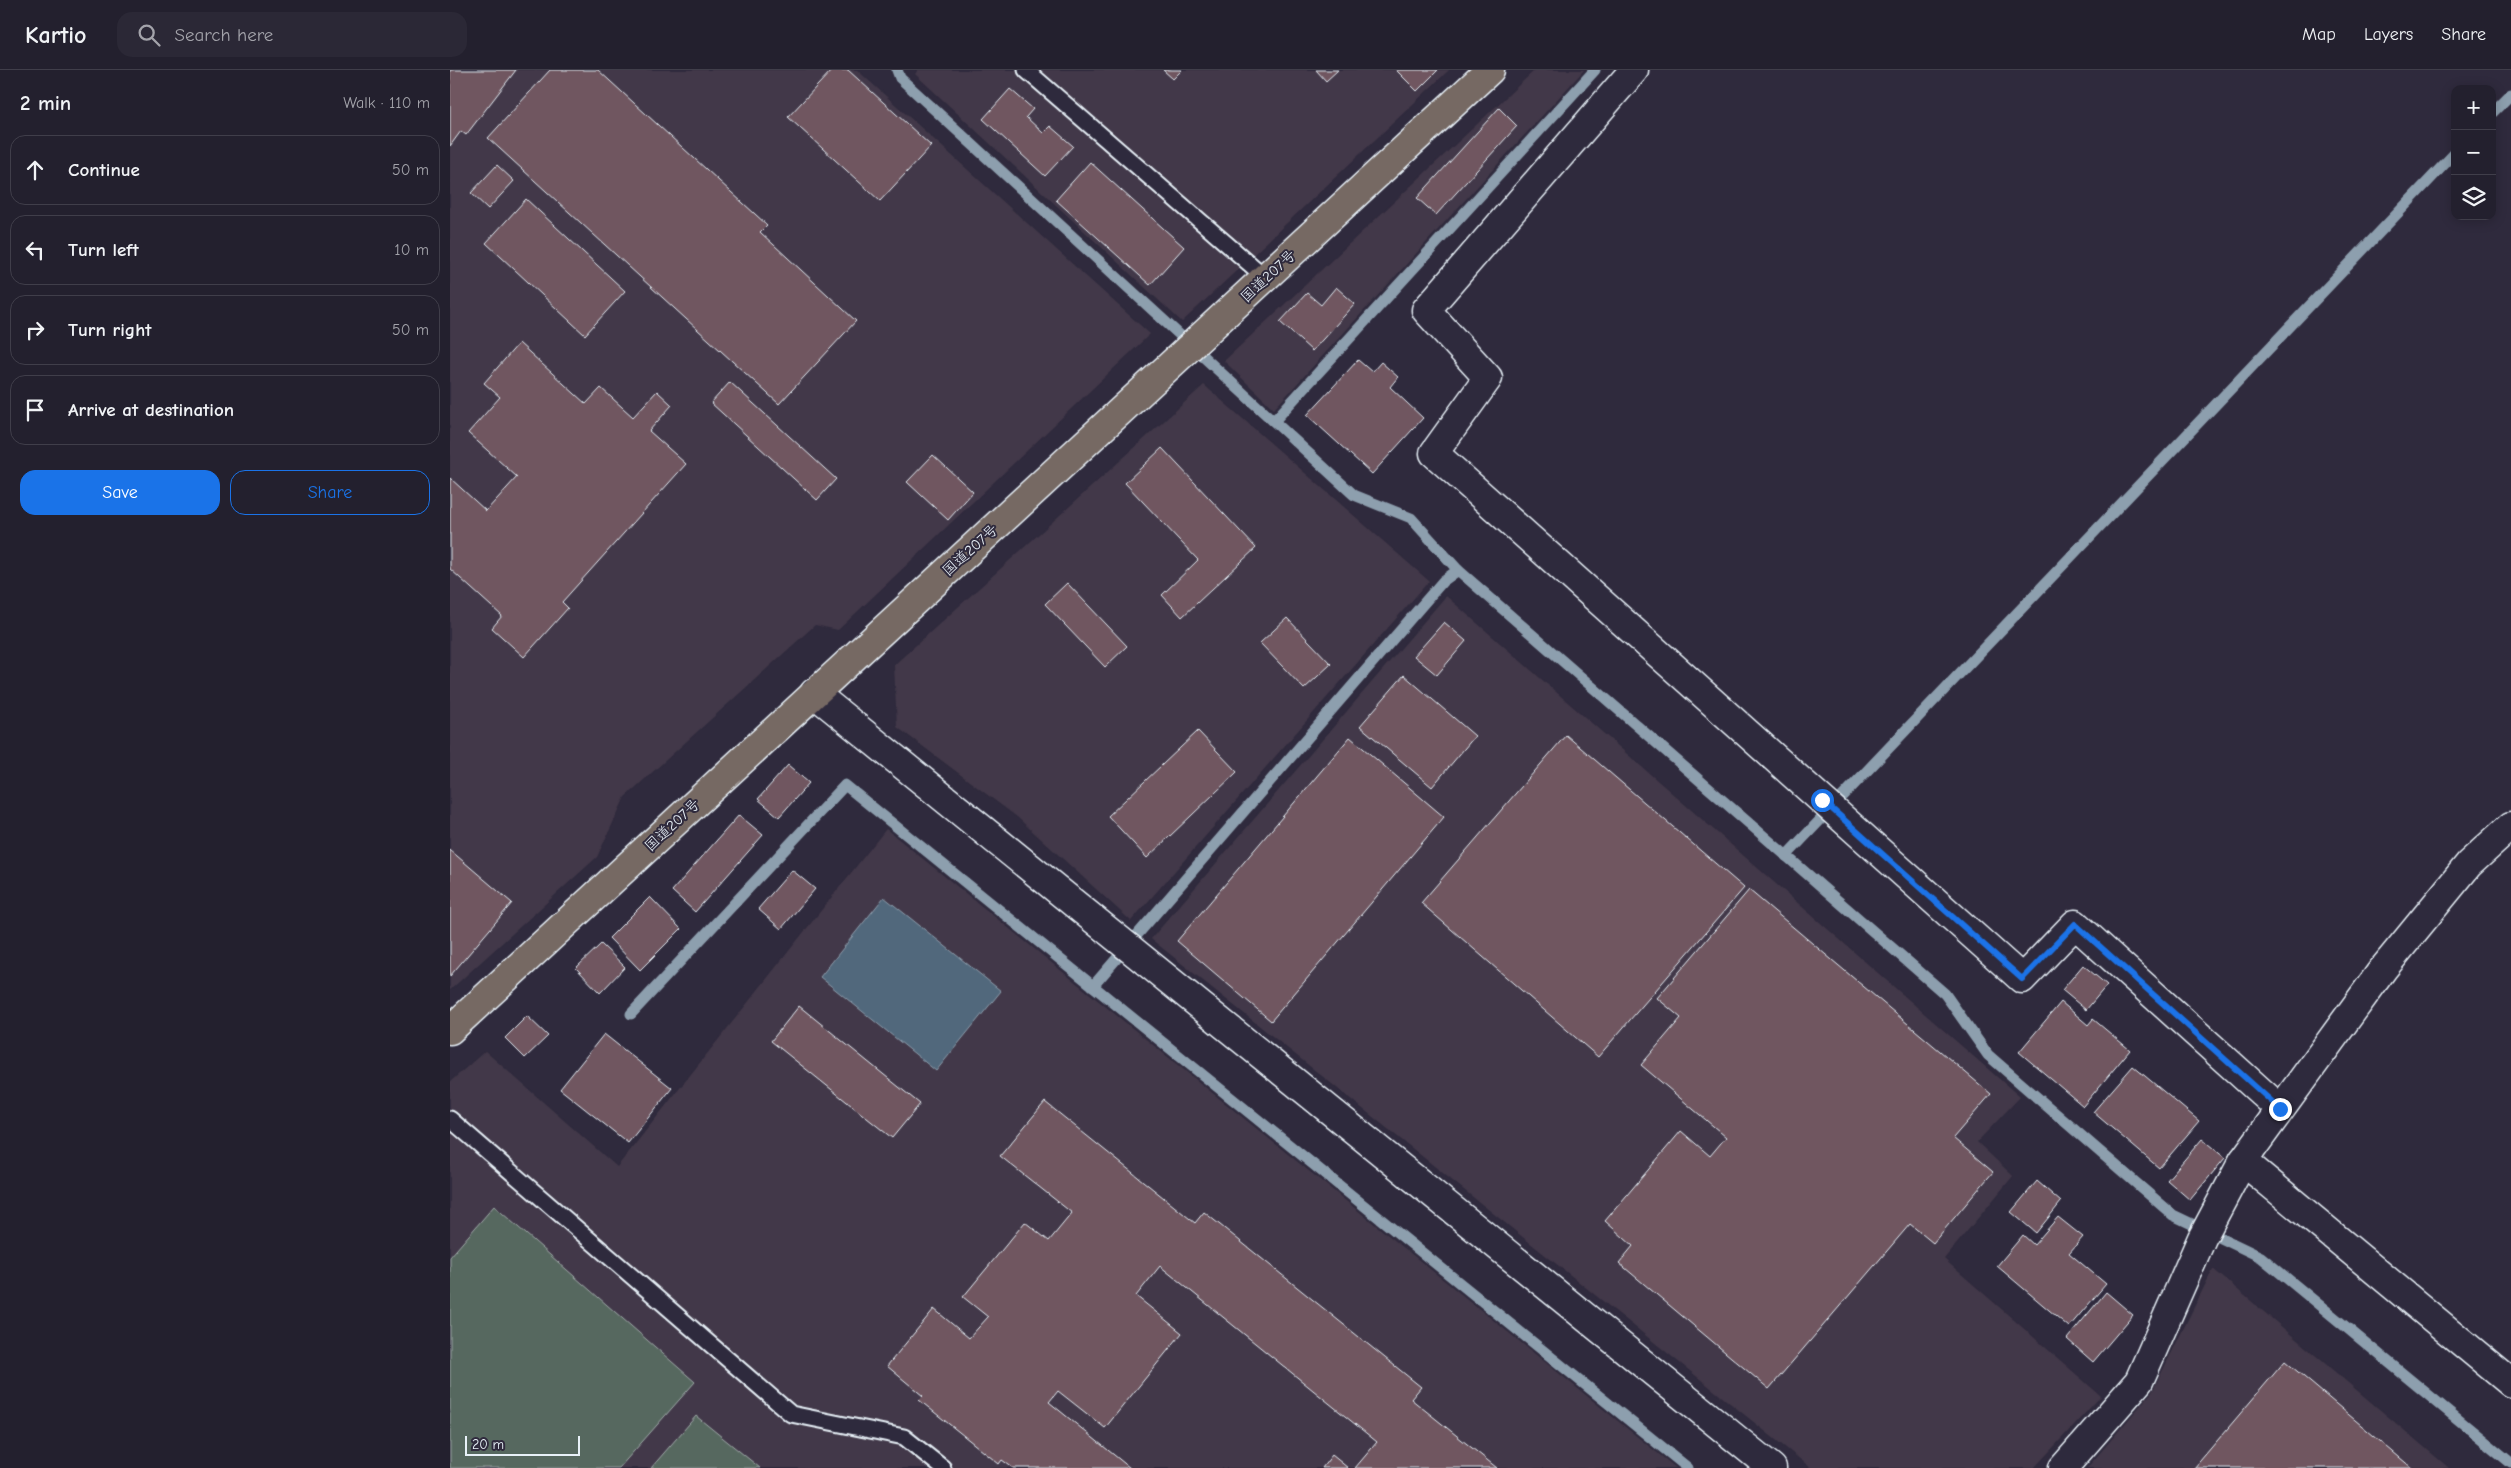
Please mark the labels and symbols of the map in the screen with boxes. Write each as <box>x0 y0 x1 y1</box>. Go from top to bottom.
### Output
street label: 国道207号 <box>1237 246 1299 306</box>
street label: 国道207号 <box>938 520 1002 580</box>
route start <box>1811 789 1834 812</box>
street label: 国道207号 <box>641 795 703 855</box>
route end <box>2269 1098 2292 1121</box>
scale bar <box>465 1433 580 1456</box>

